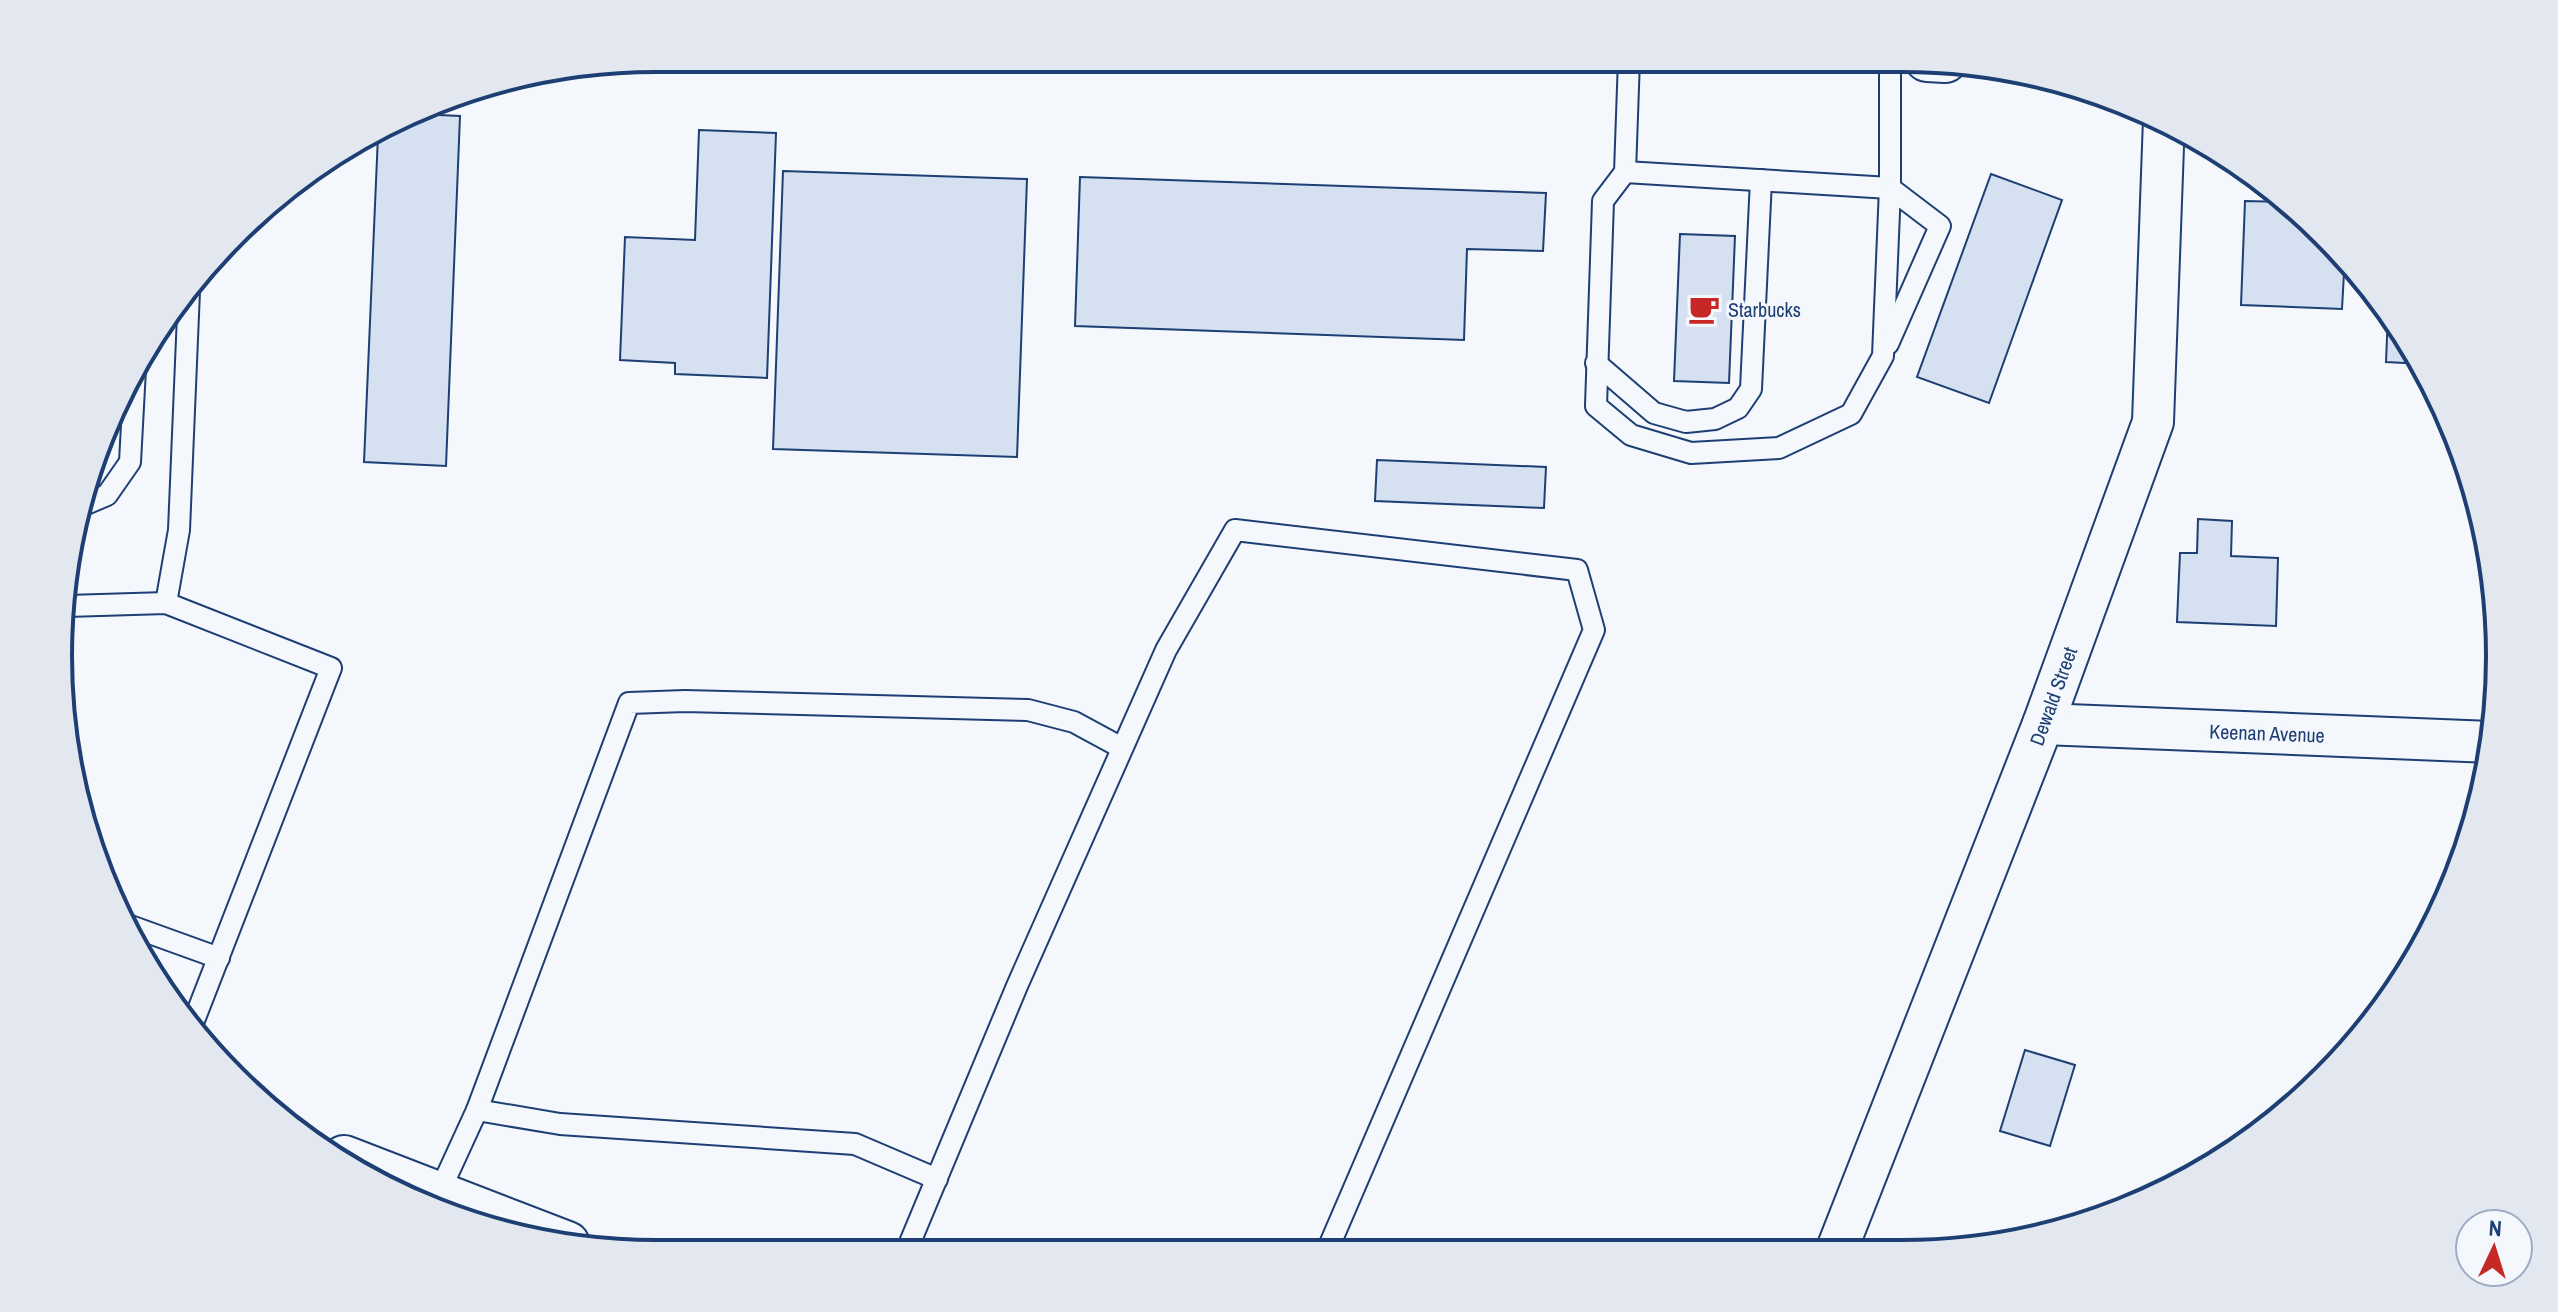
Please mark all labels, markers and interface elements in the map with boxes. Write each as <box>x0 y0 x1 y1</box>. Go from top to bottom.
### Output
cafe icon: Starbucks <box>1687 292 1721 326</box>
place label: Starbucks <box>1728 296 1801 323</box>
street label: Dewald Street <box>2023 643 2083 749</box>
street label: Keenan Avenue <box>2209 717 2325 749</box>
north arrow <box>2454 1208 2534 1288</box>
text: N <box>2488 1213 2503 1243</box>

